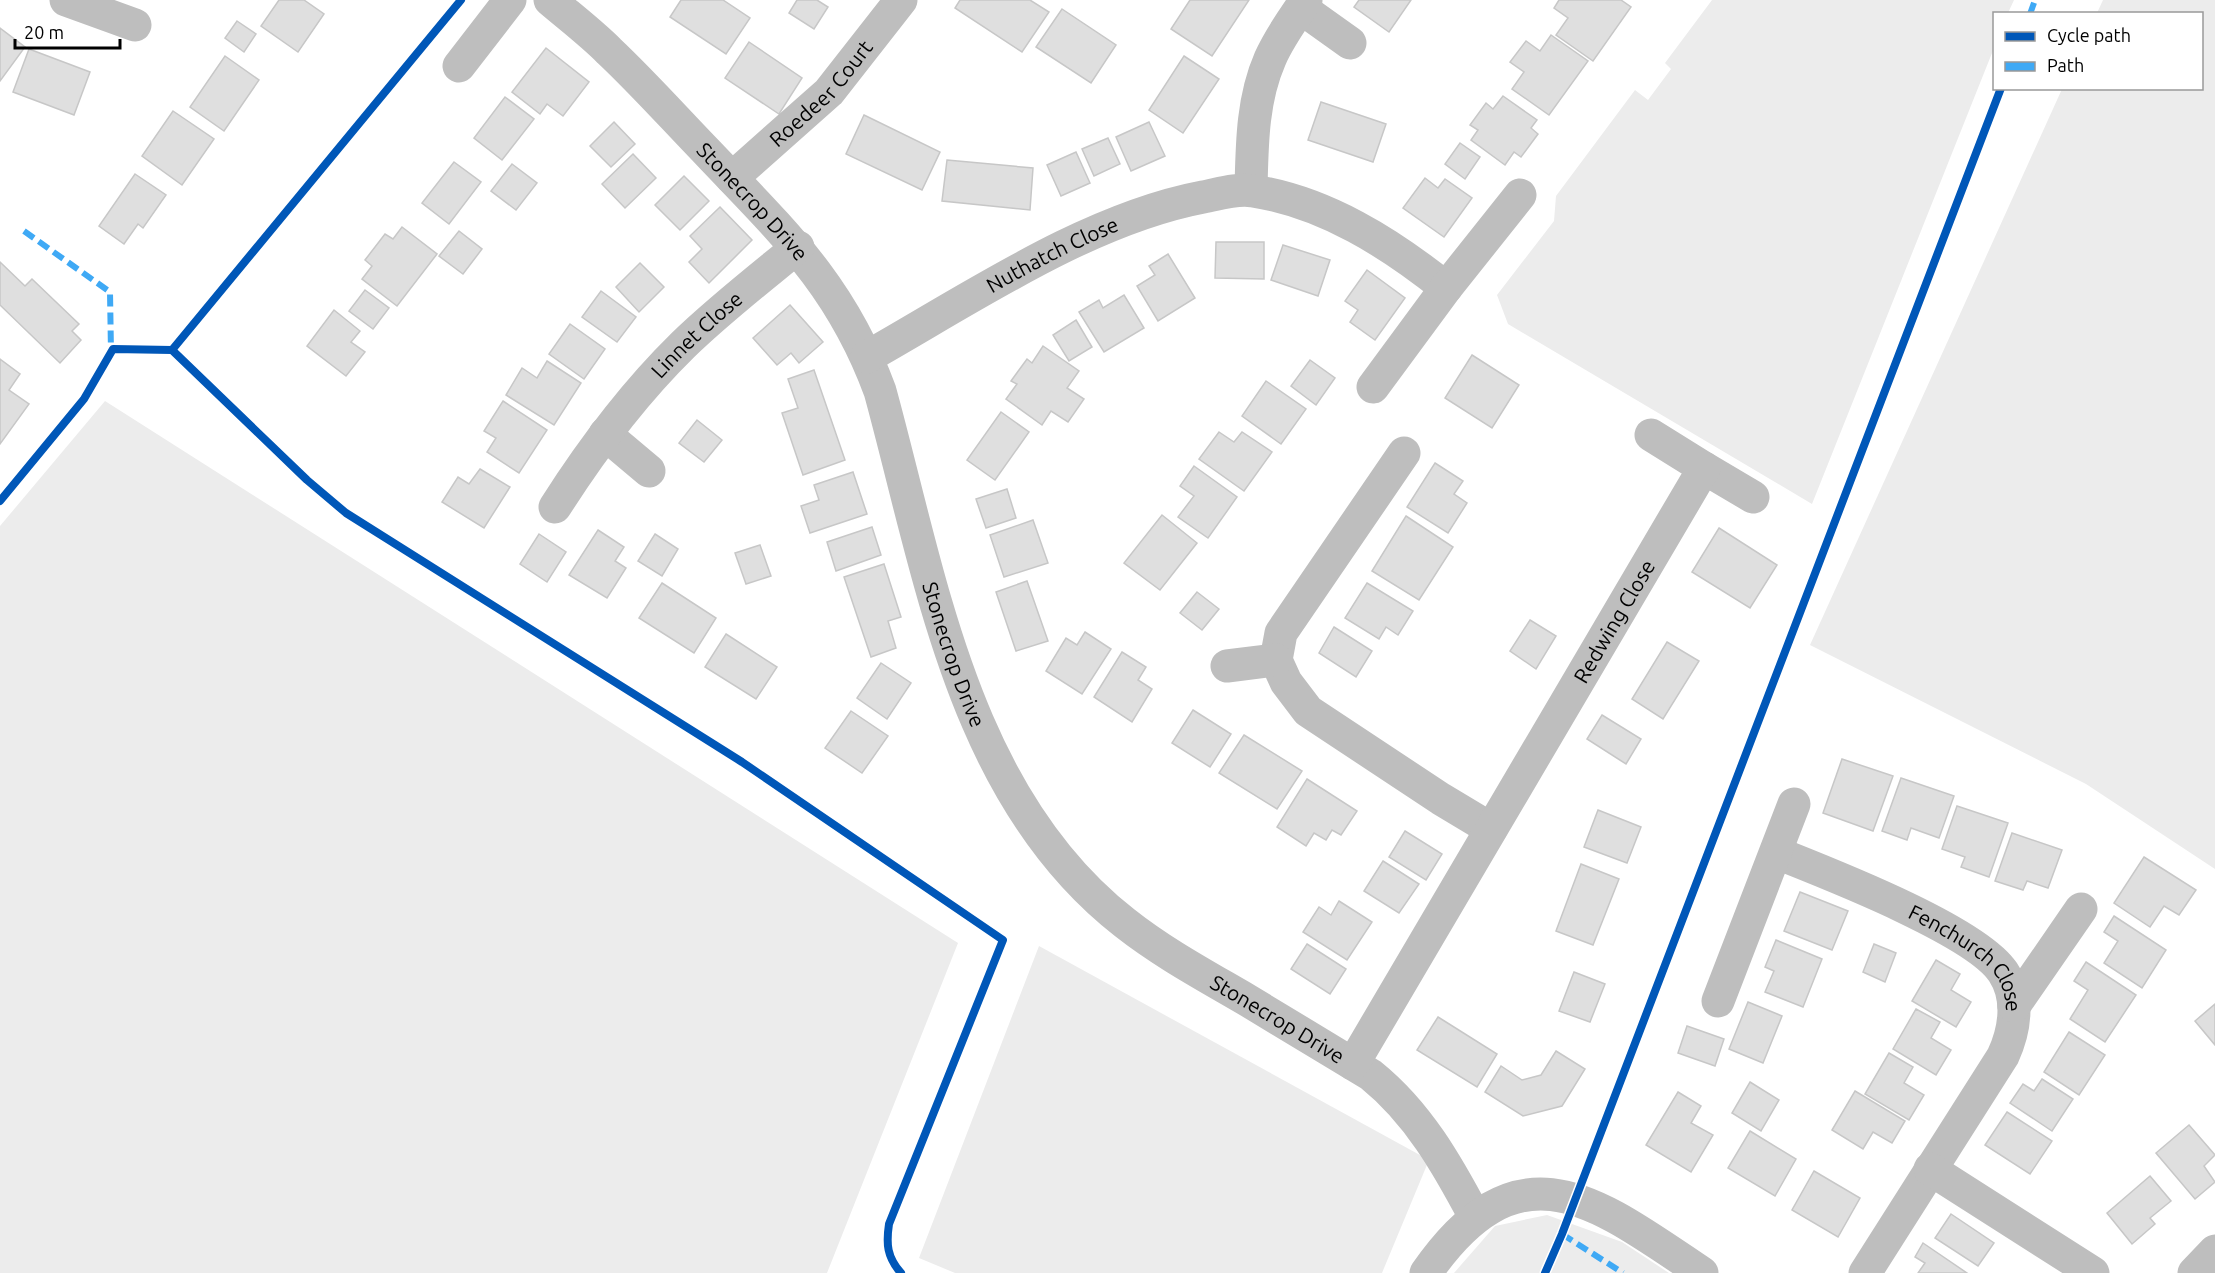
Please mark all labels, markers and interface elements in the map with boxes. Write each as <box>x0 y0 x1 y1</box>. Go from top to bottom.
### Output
scale bar <box>15 12 120 50</box>
legend <box>1993 12 2203 90</box>
text: 20 m <box>24 22 64 42</box>
text: Cycle path <box>2047 25 2131 45</box>
street label: Roedeer Court <box>764 35 877 151</box>
text: Path <box>2047 55 2084 75</box>
street label: Stonecrop Drive <box>692 137 813 265</box>
street label: Nuthatch Close <box>982 212 1122 297</box>
street label: Linnet Close <box>646 286 747 383</box>
street label: Redwing Close <box>1568 555 1659 687</box>
street label: Stonecrop Drive <box>918 579 990 730</box>
street label: Fenchurch Close <box>1905 899 2026 1012</box>
street label: Stonecrop Drive <box>1206 970 1349 1068</box>

